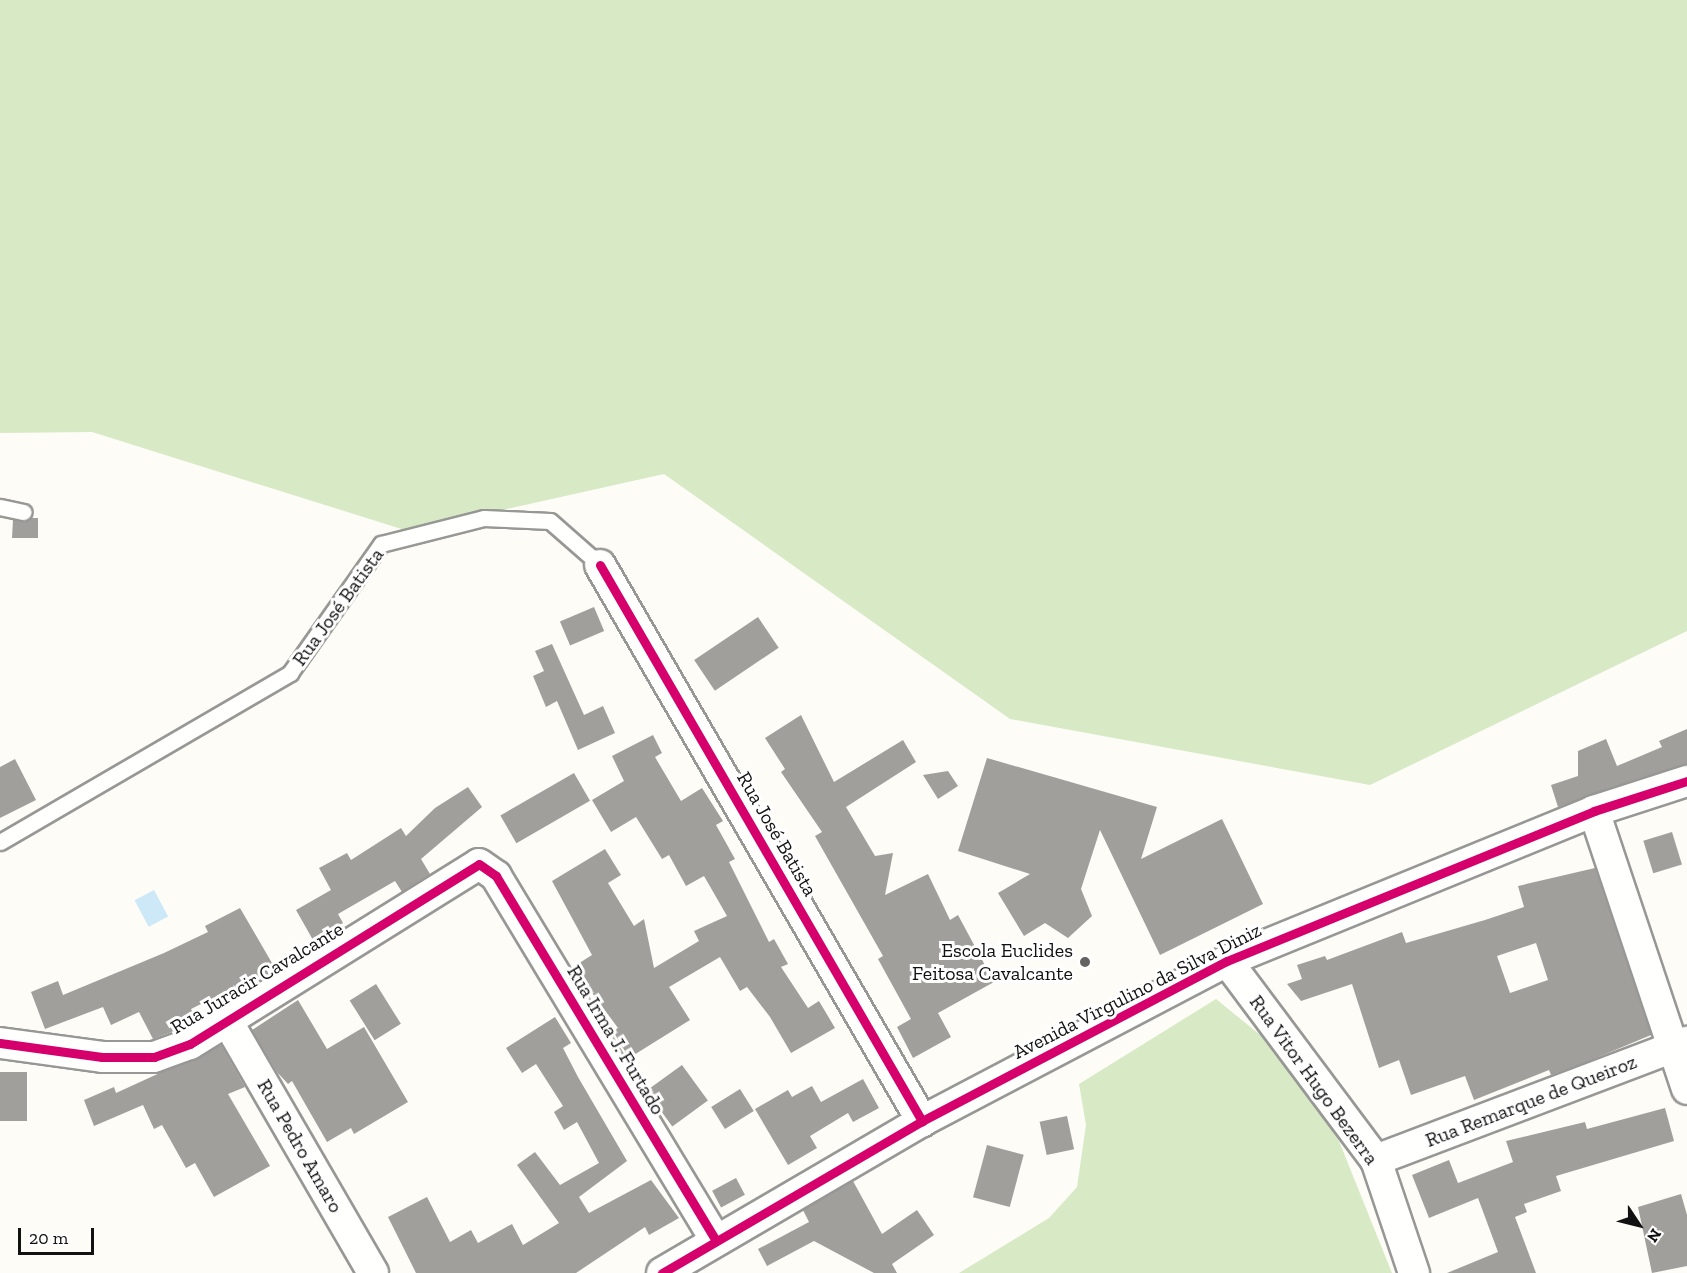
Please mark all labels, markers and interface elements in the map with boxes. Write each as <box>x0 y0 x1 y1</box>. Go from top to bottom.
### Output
street label: Rua José Batista <box>287 543 389 671</box>
street label: Rua José Batista <box>732 767 822 901</box>
street label: Rua Juracir Cavalcante <box>166 917 348 1039</box>
street label: Avenida Virgulino da Silva Diniz <box>1008 918 1266 1064</box>
place label: Escola Euclides Feitosa Cavalcante <box>912 939 1073 986</box>
marker: Escola Euclides Feitosa Cavalcante <box>1078 955 1092 969</box>
street label: Rua Irma J. Furtado <box>562 961 670 1119</box>
street label: Rua Vitor Hugo Bezerra <box>1244 990 1384 1170</box>
street label: Rua Remarque de Queiroz <box>1422 1050 1640 1152</box>
street label: Rua Pedro Amaro <box>252 1075 348 1217</box>
north arrow <box>1609 1195 1669 1255</box>
scale bar <box>21 1216 98 1254</box>
text: N <box>1643 1225 1665 1246</box>
text: 20 m <box>29 1227 68 1249</box>

